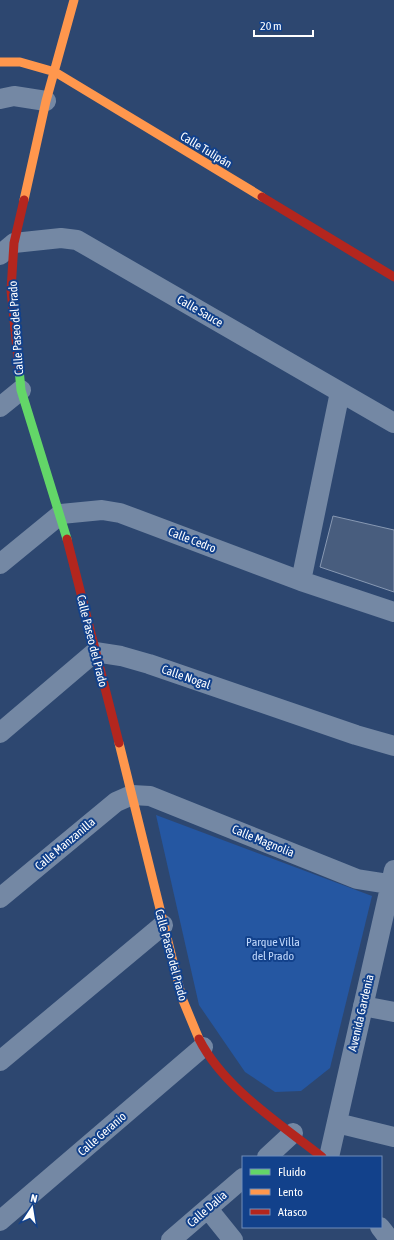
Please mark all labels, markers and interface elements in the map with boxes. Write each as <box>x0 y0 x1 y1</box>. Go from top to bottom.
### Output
scale bar <box>254 12 313 38</box>
text: 20 m <box>260 19 282 33</box>
street label: Calle Tulipán <box>178 129 234 171</box>
street label: Calle Paseo del Prado <box>6 280 26 376</box>
street label: Calle Sauce <box>175 292 225 330</box>
street label: Calle Cedro <box>166 525 218 556</box>
street label: Calle Paseo del Prado <box>74 593 110 689</box>
street label: Calle Nogal <box>160 662 213 692</box>
street label: Calle Manzanilla <box>32 815 98 873</box>
street label: Calle Magnolia <box>230 822 296 860</box>
street label: Calle Paseo del Prado <box>152 908 190 1003</box>
park label: Parque Villa del Prado <box>246 935 300 963</box>
street label: Avenida Gardenia <box>345 973 377 1053</box>
street label: Calle Geranio <box>75 1109 129 1159</box>
legend <box>242 1156 382 1228</box>
text: Fluido <box>278 1165 306 1179</box>
text: Lento <box>278 1185 303 1199</box>
north arrow <box>12 1188 52 1228</box>
street label: Calle Dalia <box>184 1188 230 1230</box>
text: N <box>30 1192 39 1205</box>
text: Atasco <box>278 1205 308 1219</box>

